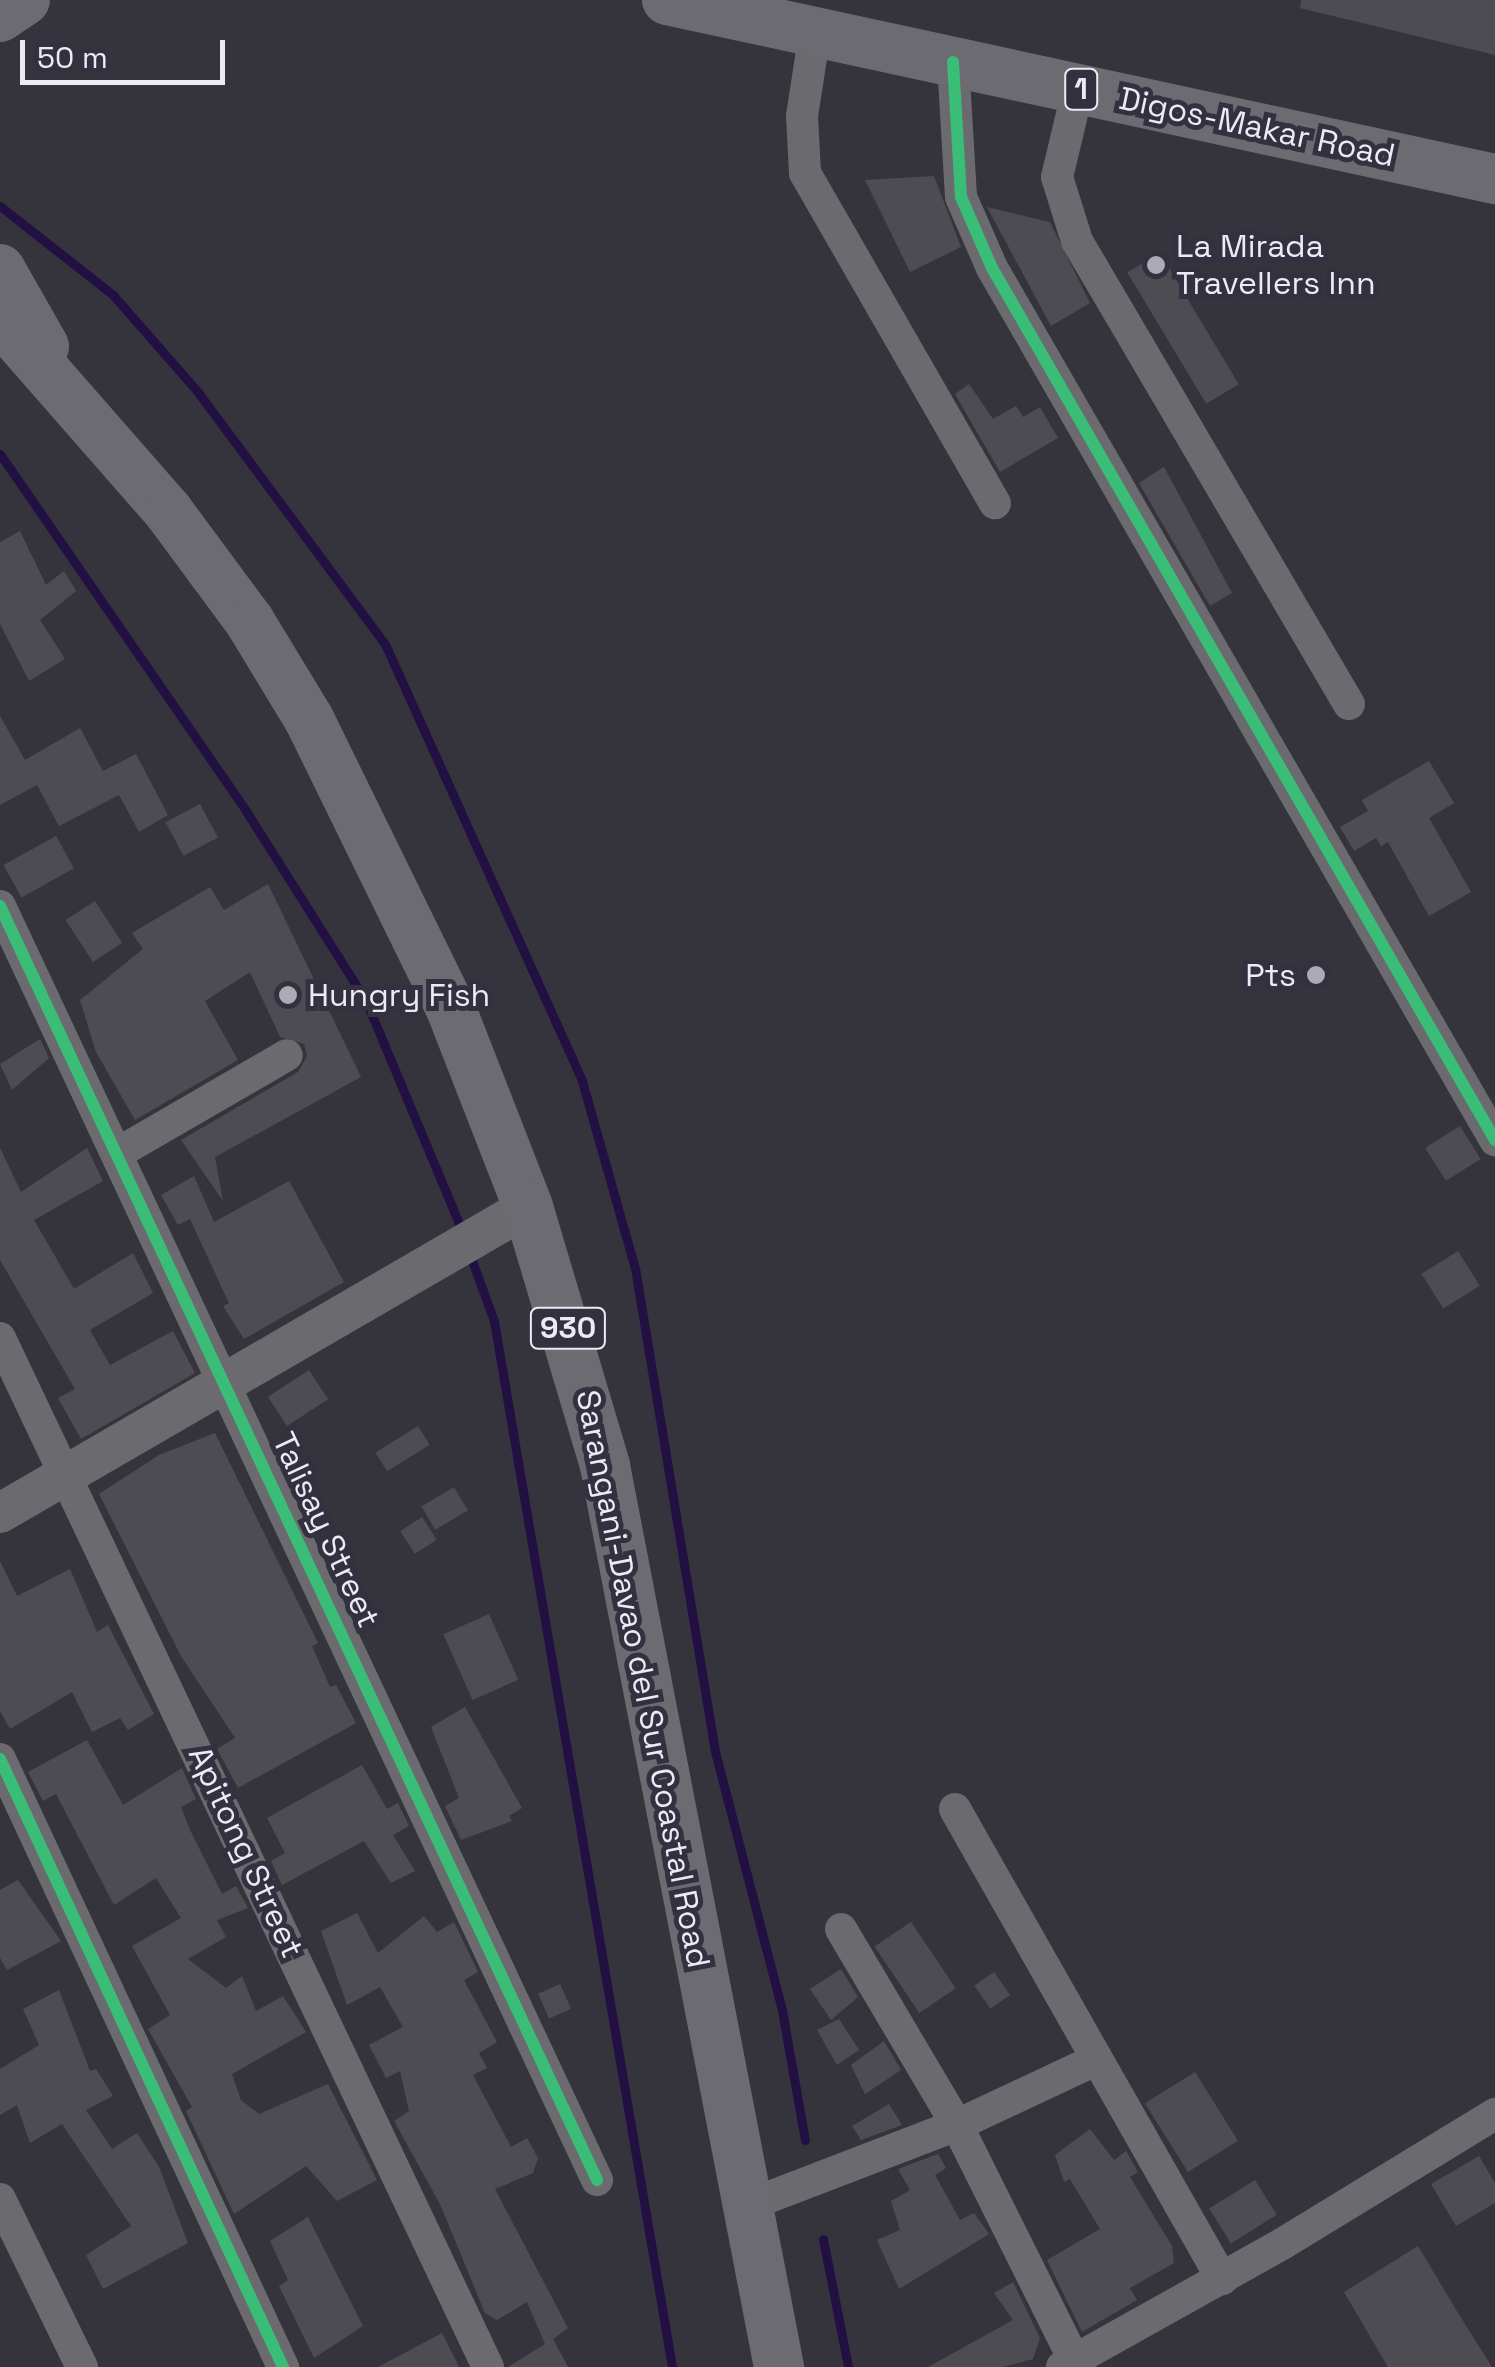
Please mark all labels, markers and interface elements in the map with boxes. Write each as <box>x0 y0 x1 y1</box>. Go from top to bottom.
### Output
scale bar <box>25 20 230 82</box>
text: 50 m <box>37 38 108 77</box>
road number: 1 <box>1064 64 1098 114</box>
street label: Digos-Makar Road <box>1116 79 1398 175</box>
place label: La Mirada Travellers Inn <box>1176 228 1375 303</box>
marker: La Mirada Travellers Inn <box>1145 254 1167 276</box>
place label: Pts <box>1245 956 1296 994</box>
marker: Pts <box>1305 964 1327 986</box>
place label: Hungry Fish <box>308 976 490 1014</box>
marker: Hungry Fish <box>277 984 299 1006</box>
road number: 930 <box>528 1303 608 1353</box>
street label: Sarangani-Davao del Sur Coastal Road <box>568 1387 718 1971</box>
street label: Talisay Street <box>264 1427 388 1633</box>
street label: Apitong Street <box>180 1740 312 1964</box>

